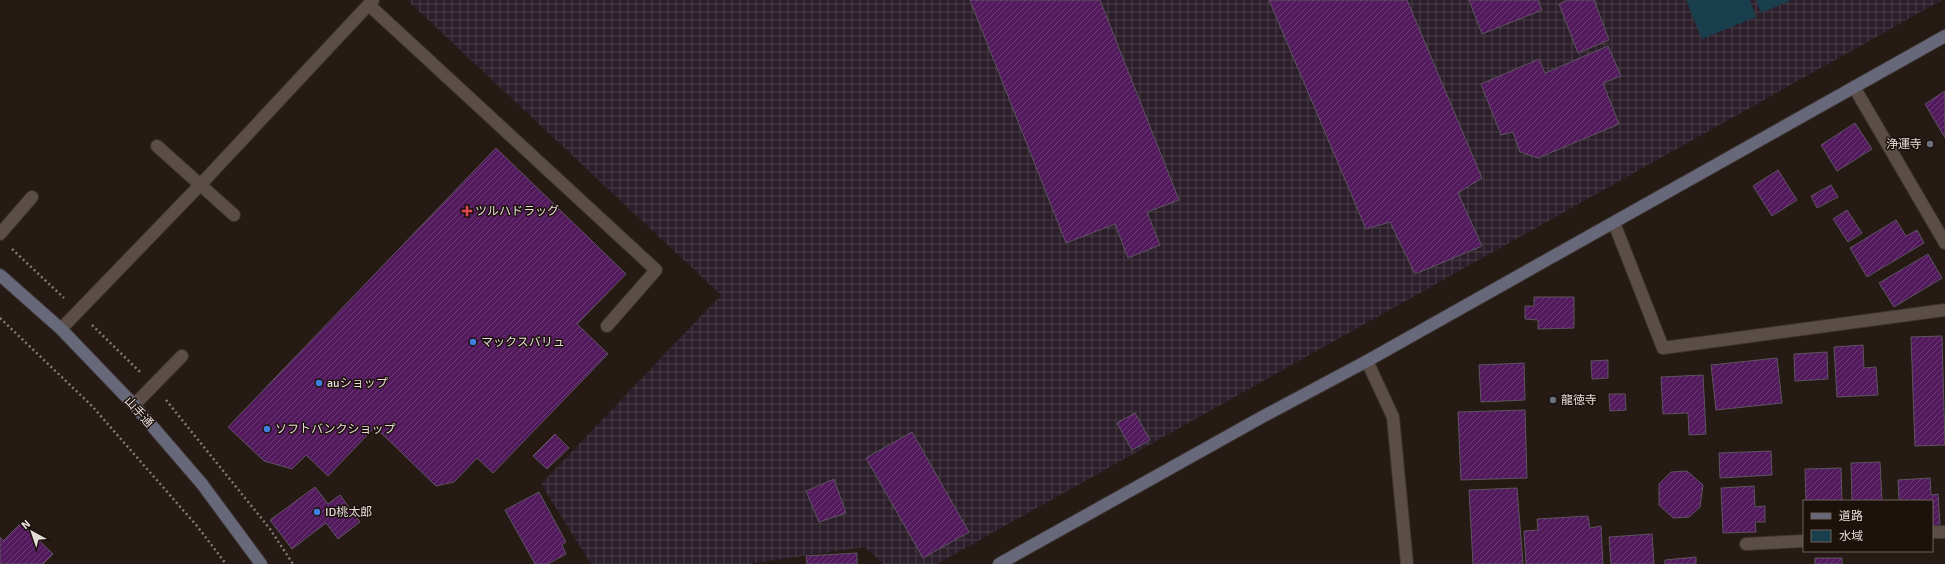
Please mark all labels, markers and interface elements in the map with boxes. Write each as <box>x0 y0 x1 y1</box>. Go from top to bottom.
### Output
place label: 浄運寺 <box>1886 137 1922 152</box>
marker: 浄運寺 <box>1925 139 1935 149</box>
place label: ツルハドラッグ <box>475 204 559 219</box>
marker: ツルハドラッグ <box>462 206 472 216</box>
place label: マックスバリュ <box>481 335 565 350</box>
marker: マックスバリュ <box>468 337 478 347</box>
place label: auショップ <box>327 376 388 391</box>
marker: auショップ <box>314 378 324 388</box>
place label: 龍徳寺 <box>1561 393 1597 408</box>
street label: 山手通 <box>121 394 156 431</box>
marker: 龍徳寺 <box>1548 395 1558 405</box>
place label: ソフトバンクショップ <box>275 422 396 437</box>
marker: ソフトバンクショップ <box>262 424 272 434</box>
legend <box>1803 500 1933 552</box>
place label: ID桃太郎 <box>325 505 372 520</box>
marker: ID桃太郎 <box>312 507 322 517</box>
text: 道路 <box>1839 509 1863 524</box>
north arrow <box>12 512 52 552</box>
text: N <box>19 517 33 532</box>
text: 水域 <box>1839 529 1863 544</box>

